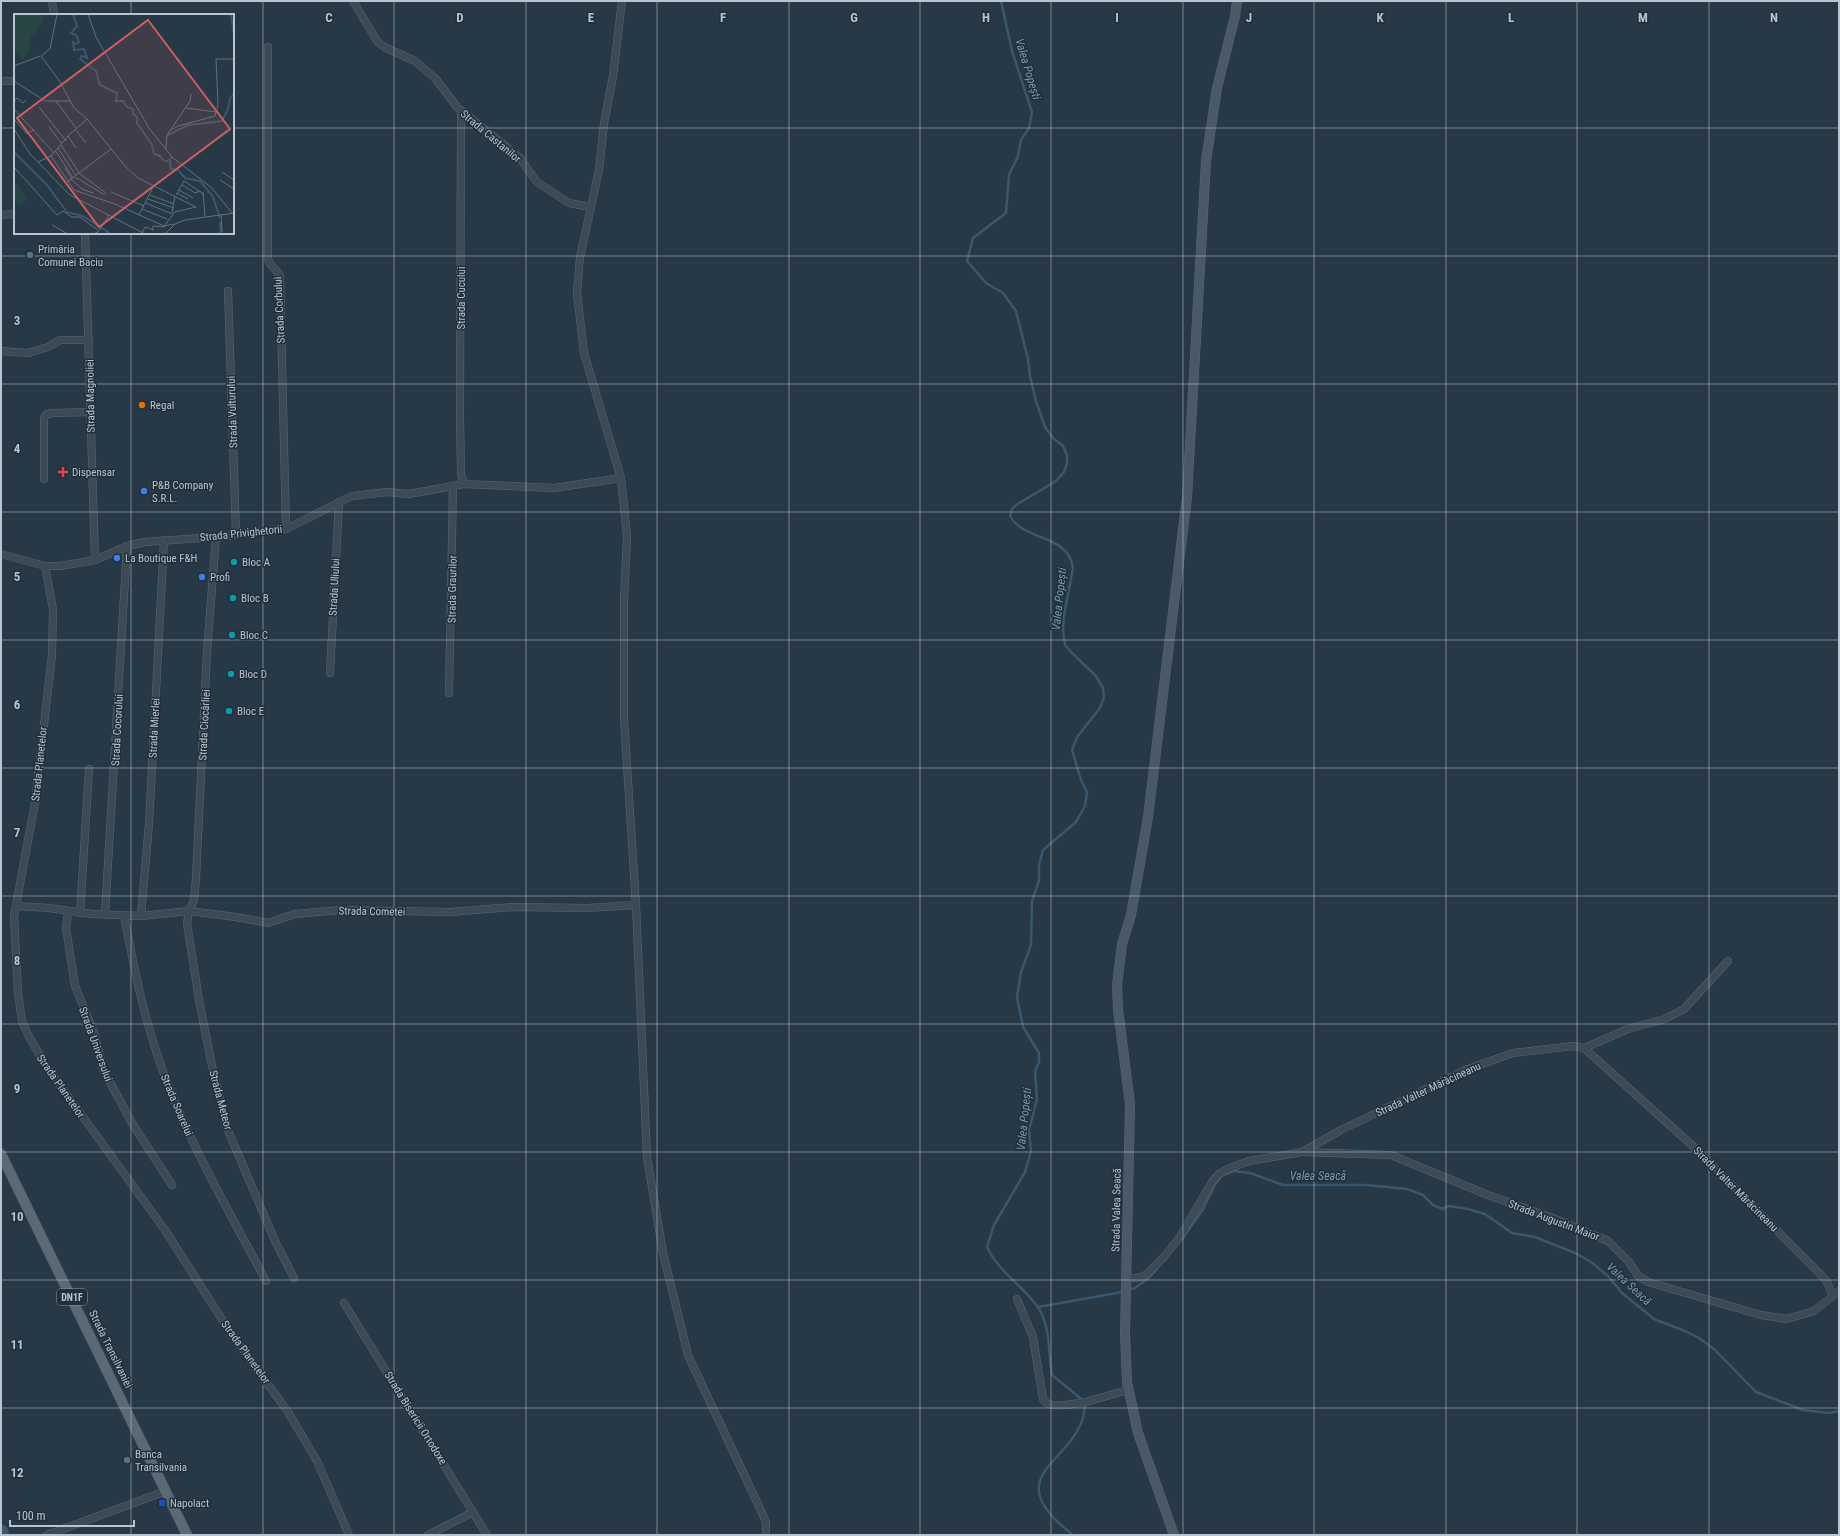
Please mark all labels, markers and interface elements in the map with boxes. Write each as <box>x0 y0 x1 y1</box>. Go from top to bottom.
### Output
text: C <box>325 10 333 25</box>
text: D <box>456 10 464 25</box>
text: E <box>588 10 595 25</box>
text: F <box>720 10 726 25</box>
text: G <box>850 10 858 25</box>
text: H <box>982 10 990 25</box>
text: I <box>1115 10 1119 25</box>
text: J <box>1246 10 1252 25</box>
text: K <box>1376 10 1384 25</box>
text: L <box>1508 10 1514 25</box>
text: M <box>1638 10 1648 25</box>
text: N <box>1770 10 1778 25</box>
inset map <box>14 14 234 234</box>
water label: Valea Popești <box>1011 37 1044 102</box>
street label: Strada Castanilor <box>458 107 524 166</box>
place label: Primăria Comunei Baciu <box>38 243 103 269</box>
marker: Primăria Comunei Baciu <box>25 250 35 260</box>
street label: Strada Cucului <box>455 267 468 329</box>
street label: Strada Corbului <box>271 276 288 344</box>
text: 3 <box>14 313 20 328</box>
street label: Strada Magnoliei <box>83 359 98 433</box>
street label: Strada Vulturului <box>225 376 240 448</box>
place label: Regal <box>150 399 174 412</box>
marker: Regal <box>137 400 147 410</box>
text: 4 <box>14 441 21 456</box>
marker: Dispensar <box>57 466 69 478</box>
place label: Dispensar <box>72 466 116 479</box>
place label: P&B Company S.R.L. <box>152 479 214 505</box>
marker: P&B Company S.R.L. <box>139 486 149 496</box>
street label: Strada Privighetorii <box>199 523 283 544</box>
place label: La Boutique F&H <box>125 552 197 565</box>
marker: La Boutique F&H <box>112 553 122 563</box>
street label: Strada Graurilor <box>445 554 460 623</box>
place label: Bloc A <box>242 556 271 569</box>
marker: Bloc A <box>229 557 239 567</box>
street label: Strada Uliului <box>327 558 342 616</box>
water label: Valea Popești <box>1049 567 1070 631</box>
text: 5 <box>14 569 21 584</box>
place label: Profi <box>210 571 230 584</box>
marker: Profi <box>197 572 207 582</box>
place label: Bloc B <box>241 592 269 605</box>
marker: Bloc B <box>228 593 238 603</box>
place label: Bloc C <box>240 629 268 642</box>
marker: Bloc C <box>227 630 237 640</box>
place label: Bloc D <box>239 668 267 681</box>
marker: Bloc D <box>226 669 236 679</box>
street label: Strada Ciocârliei <box>196 689 213 761</box>
street label: Strada Cocorului <box>109 694 126 766</box>
text: 6 <box>14 697 21 712</box>
street label: Strada Mierlei <box>146 698 163 758</box>
place label: Bloc E <box>237 705 265 718</box>
marker: Bloc E <box>224 706 234 716</box>
street label: Strada Planetelor <box>29 726 50 802</box>
text: 7 <box>14 825 21 840</box>
street label: Strada Cometei <box>339 904 405 919</box>
text: 8 <box>14 953 20 968</box>
street label: Strada Universului <box>76 1005 115 1083</box>
street label: Strada Planetelor <box>34 1052 88 1121</box>
street label: Strada Valter Mărăcineanu <box>1374 1059 1483 1120</box>
street label: Strada Meteor <box>206 1069 235 1132</box>
street label: Strada Soarelui <box>158 1072 195 1138</box>
text: 9 <box>14 1081 20 1096</box>
water label: Valea Popești <box>1014 1087 1035 1151</box>
street label: Strada Valter Mărăcineanu <box>1691 1144 1781 1234</box>
street label: Strada Valea Seacă <box>1109 1168 1124 1252</box>
water label: Valea Seacă <box>1290 1169 1347 1183</box>
street label: Strada Augustin Maior <box>1506 1197 1602 1244</box>
text: 10 <box>10 1209 24 1224</box>
water label: Valea Seacă <box>1604 1260 1655 1309</box>
road number: DN1F <box>57 1289 87 1305</box>
street label: Strada Transilvaniei <box>86 1308 135 1390</box>
street label: Strada Planetelor <box>218 1318 273 1387</box>
text: 11 <box>10 1337 24 1352</box>
street label: Strada Bisericii Ortodoxe <box>382 1369 450 1467</box>
place label: Banca Transilvania <box>135 1448 187 1474</box>
marker: Banca Transilvania <box>122 1455 132 1465</box>
text: 12 <box>10 1465 24 1480</box>
place label: Napolact <box>170 1497 209 1510</box>
marker: Napolact <box>157 1498 167 1508</box>
scale bar <box>10 1502 134 1528</box>
text: 100 m <box>16 1509 46 1523</box>

